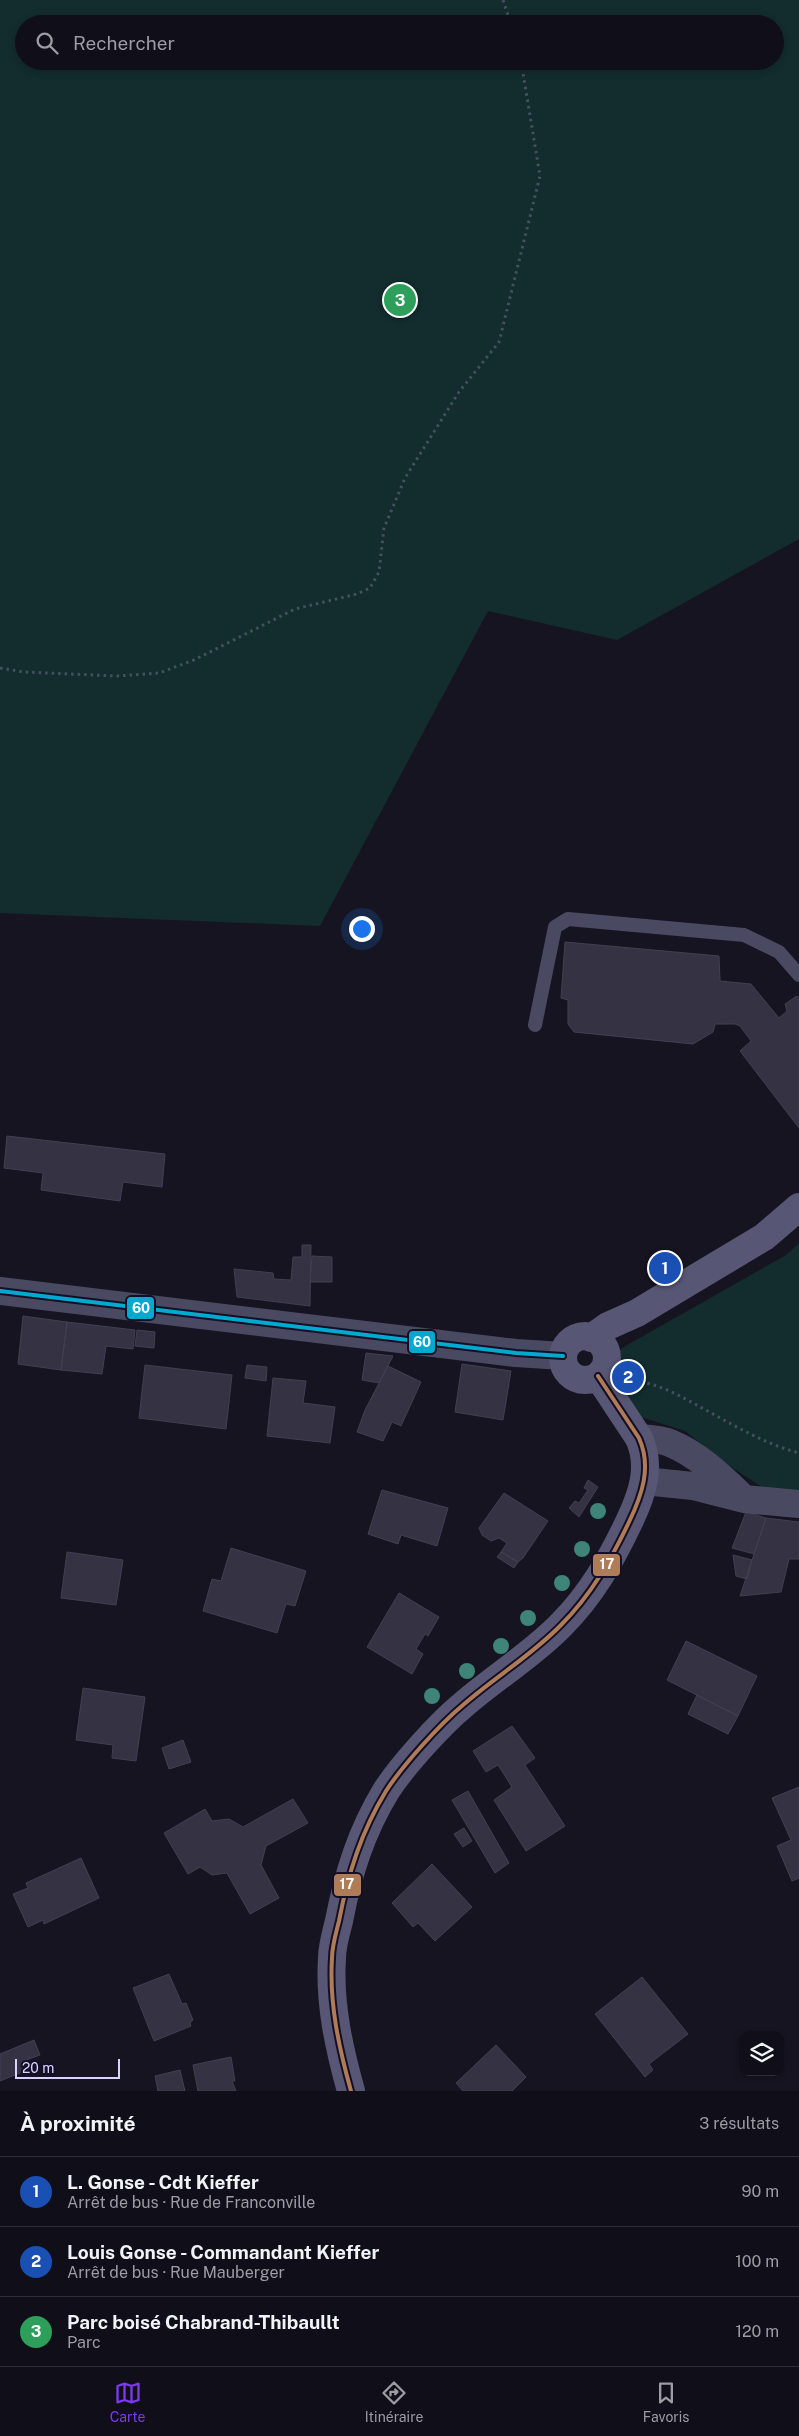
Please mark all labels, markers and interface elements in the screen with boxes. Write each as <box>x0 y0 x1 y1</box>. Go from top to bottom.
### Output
search box <box>15 15 784 70</box>
icon: search <box>33 29 61 57</box>
text: Rechercher <box>73 32 175 54</box>
pin: 3 <box>384 281 416 319</box>
your location <box>349 916 375 942</box>
pin: 1 <box>649 1249 681 1287</box>
line badge: 60 <box>126 1296 155 1320</box>
text: 60 <box>132 1300 150 1316</box>
line badge: 60 <box>408 1330 436 1354</box>
text: 60 <box>413 1334 431 1350</box>
pin: 2 <box>612 1358 644 1396</box>
line badge: 17 <box>592 1553 621 1577</box>
text: 17 <box>600 1556 615 1572</box>
line badge: 17 <box>333 1873 362 1897</box>
text: 17 <box>340 1876 355 1892</box>
map controls <box>739 2031 784 2076</box>
button: layers <box>739 2031 784 2076</box>
scale bar <box>15 2056 120 2079</box>
text: 20 m <box>22 2060 54 2076</box>
text: À proximité <box>20 2111 136 2136</box>
text: 3 résultats <box>699 2114 779 2133</box>
text: L. Gonse - Cdt Kieffer <box>67 2171 259 2193</box>
text: 1 <box>33 2182 39 2201</box>
text: 90 m <box>742 2182 779 2201</box>
text: Arrêt de bus · Rue de Franconville <box>67 2193 315 2212</box>
text: Louis Gonse - Commandant Kieffer <box>67 2241 379 2263</box>
text: 2 <box>31 2252 41 2271</box>
text: 100 m <box>735 2252 779 2271</box>
text: Arrêt de bus · Rue Mauberger <box>67 2263 285 2282</box>
text: Parc boisé Chabrand-Thibaullt <box>67 2311 340 2333</box>
text: 3 <box>31 2322 41 2341</box>
text: 120 m <box>735 2322 779 2341</box>
text: Parc <box>67 2333 101 2352</box>
tab: Carte <box>110 2379 145 2425</box>
tab: Itinéraire <box>365 2379 423 2425</box>
tab: Favoris <box>643 2379 689 2425</box>

